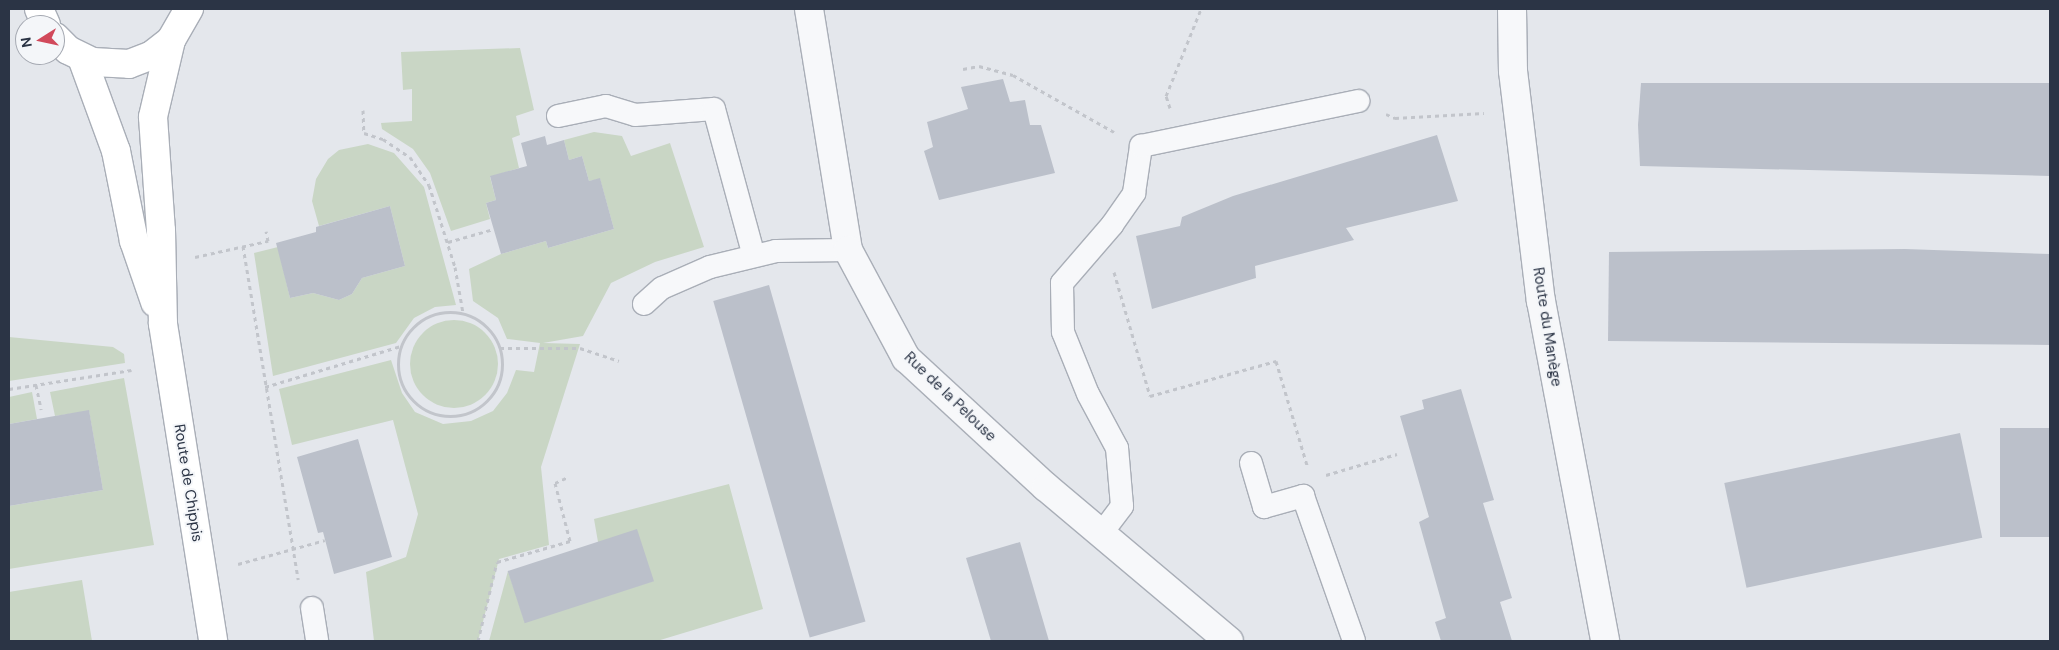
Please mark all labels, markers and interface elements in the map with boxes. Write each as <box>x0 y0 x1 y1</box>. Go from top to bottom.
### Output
north arrow <box>15 15 65 65</box>
text: N <box>16 36 36 49</box>
street label: Route du Manège <box>1529 266 1565 388</box>
street label: Rue de la Pelouse <box>900 348 1000 446</box>
street label: Route de Chippis <box>170 423 206 543</box>

